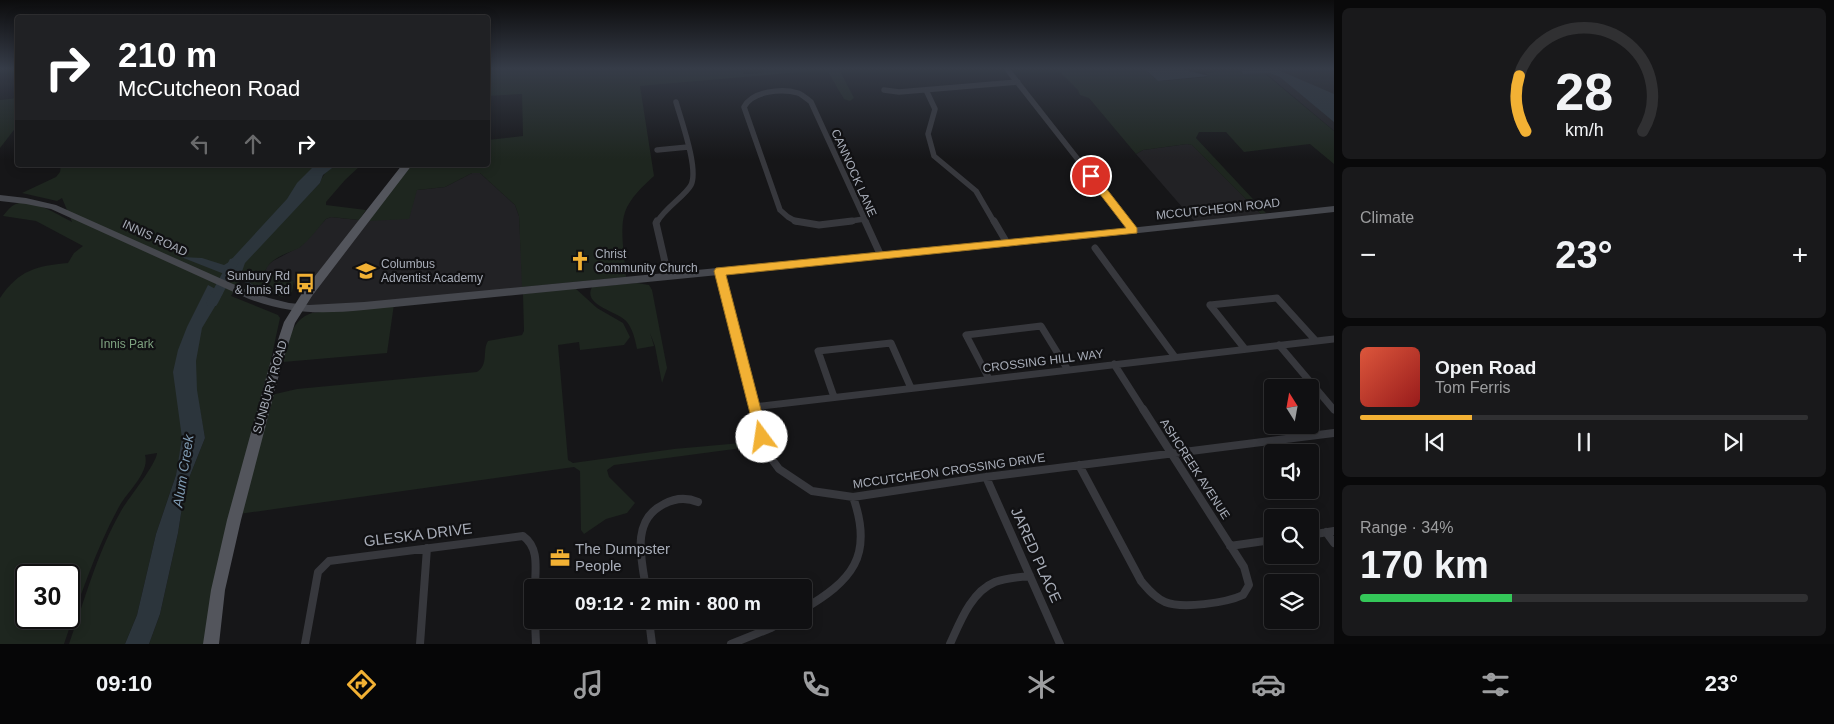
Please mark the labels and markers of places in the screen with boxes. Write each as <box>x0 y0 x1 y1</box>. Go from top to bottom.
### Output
pin <box>1070 155 1112 197</box>
place label: Christ Community Church <box>595 247 698 275</box>
church icon: Christ Community Church <box>569 250 591 272</box>
place label: Columbus Adventist Academy <box>381 257 483 285</box>
school or university icon: Columbus Adventist Academy <box>355 260 377 282</box>
place label: Sunbury Rd & Innis Rd <box>227 269 290 297</box>
bus stop icon: Sunbury Rd & Innis Rd <box>294 272 316 294</box>
place label: The Dumpster People <box>575 540 670 574</box>
office icon: The Dumpster People <box>549 547 571 569</box>

